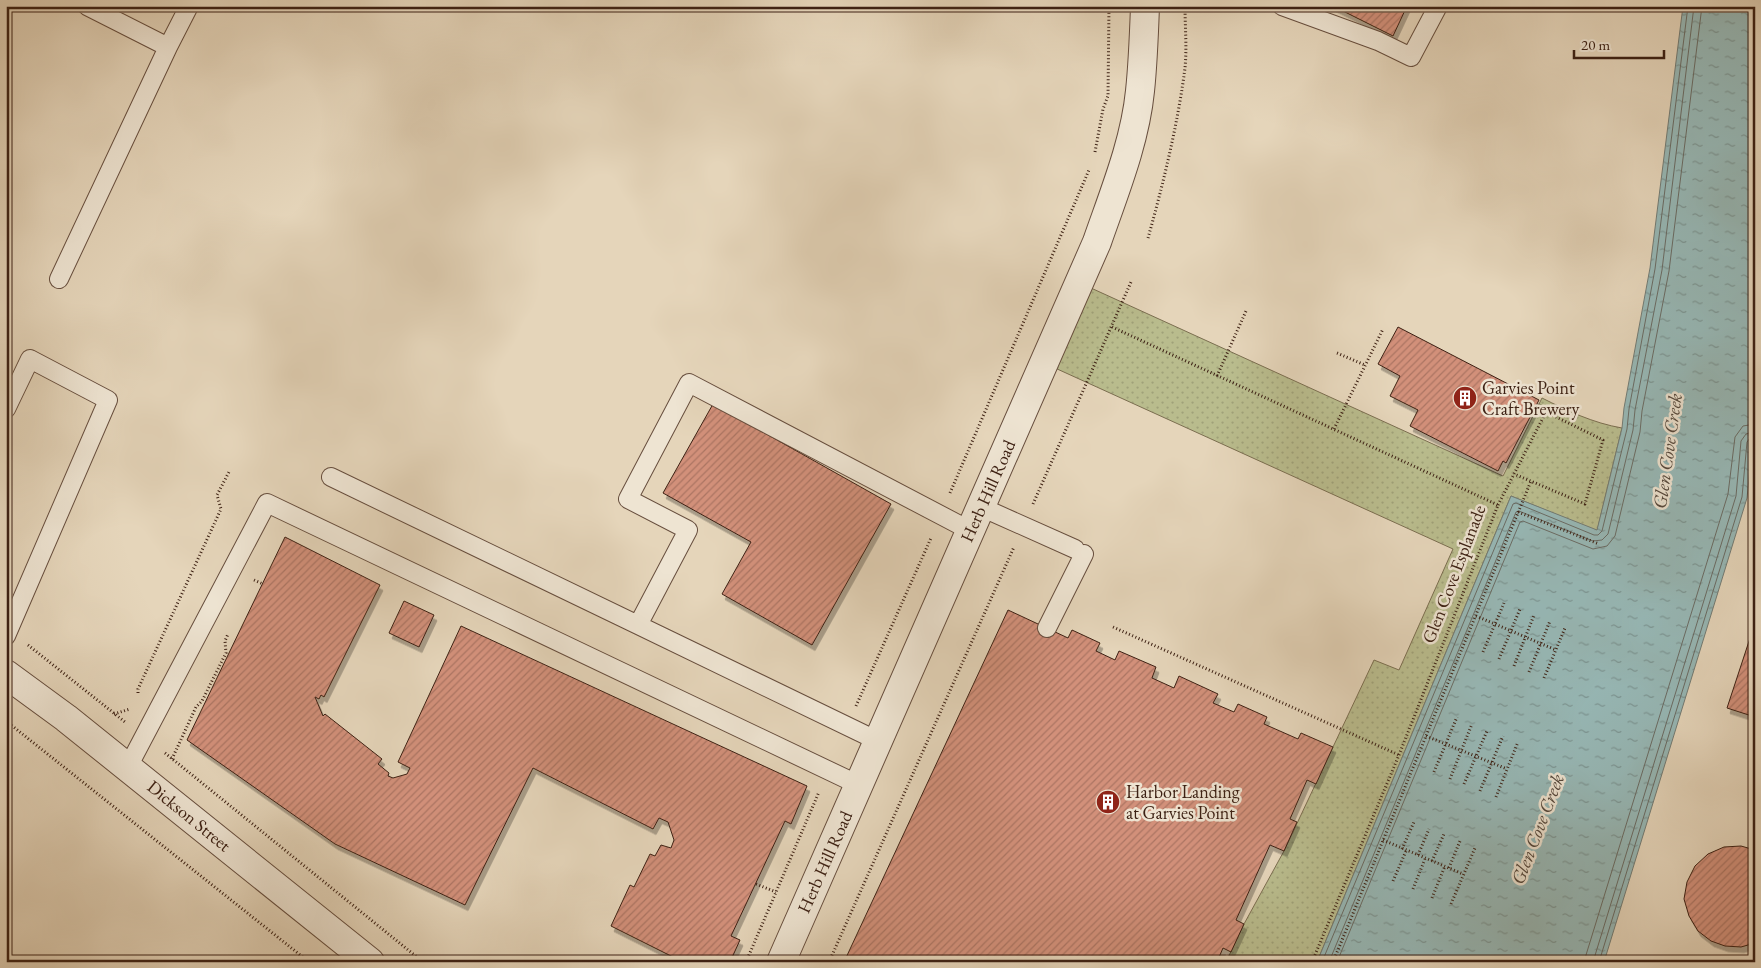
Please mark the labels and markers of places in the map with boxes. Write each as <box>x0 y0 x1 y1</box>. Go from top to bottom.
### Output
place label: Garvies Point Craft Brewery <box>1482 376 1579 420</box>
building icon: Garvies Point Craft Brewery <box>1452 385 1478 411</box>
place label: Harbor Landing at Garvies Point <box>1126 780 1240 824</box>
building icon: Harbor Landing at Garvies Point <box>1095 789 1121 815</box>

